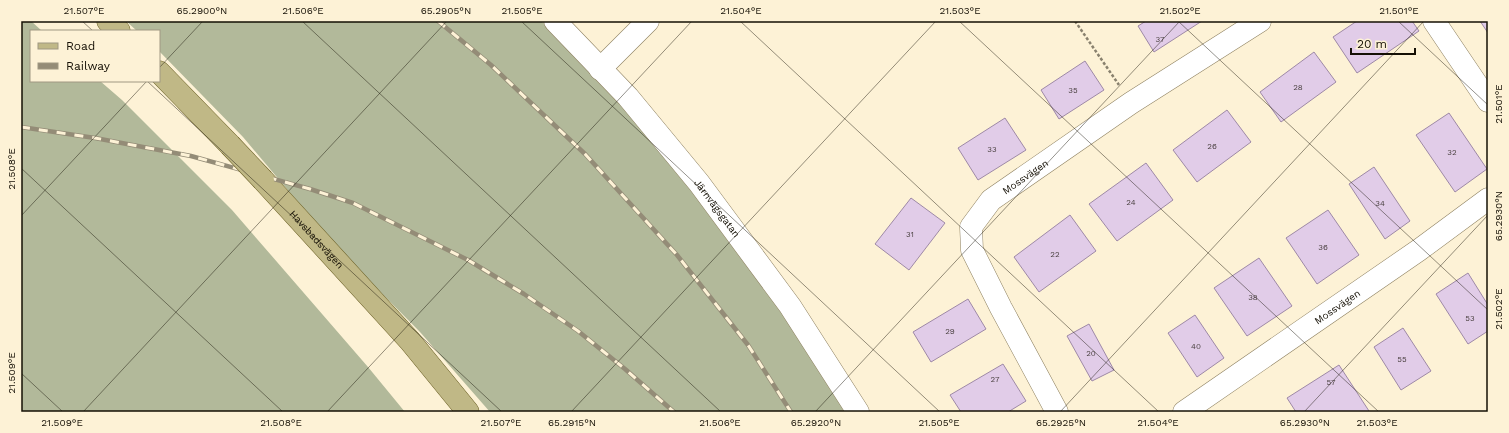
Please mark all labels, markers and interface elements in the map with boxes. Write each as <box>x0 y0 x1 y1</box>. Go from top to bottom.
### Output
text: 21.507°E <box>64 5 104 16</box>
text: 65.2900°N <box>177 5 227 16</box>
text: 21.506°E <box>282 5 324 16</box>
text: 65.2905°N <box>421 5 471 16</box>
text: 21.505°E <box>501 5 543 16</box>
text: 21.504°E <box>720 5 762 16</box>
text: 21.503°E <box>939 5 981 16</box>
text: 21.502°E <box>1159 5 1201 16</box>
text: 21.501°E <box>1379 5 1419 16</box>
legend <box>30 30 160 82</box>
scale bar <box>1351 30 1415 56</box>
house number: 37 <box>1156 35 1165 44</box>
text: 20 m <box>1357 37 1387 51</box>
text: Road <box>66 39 95 53</box>
text: Railway <box>66 59 111 73</box>
house number: 28 <box>1293 83 1303 92</box>
text: 21.501°E <box>1493 84 1504 124</box>
house number: 35 <box>1068 86 1078 95</box>
house number: 26 <box>1207 142 1217 151</box>
house number: 33 <box>987 145 997 154</box>
text: 21.508°E <box>6 148 17 190</box>
house number: 32 <box>1447 148 1457 157</box>
street label: Mossvägen <box>1000 157 1050 196</box>
street label: Järnvägsgatan <box>692 177 743 239</box>
text: 65.2930°N <box>1493 191 1504 241</box>
house number: 24 <box>1126 198 1136 207</box>
house number: 34 <box>1375 199 1385 208</box>
street label: Havsbadsvägen <box>288 208 346 270</box>
house number: 31 <box>906 230 914 239</box>
house number: 36 <box>1318 243 1328 252</box>
house number: 22 <box>1050 250 1060 259</box>
street label: Mossvägen <box>1312 287 1362 326</box>
text: 21.502°E <box>1493 288 1504 330</box>
house number: 38 <box>1248 293 1258 302</box>
house number: 53 <box>1465 314 1475 323</box>
house number: 29 <box>945 327 955 336</box>
house number: 40 <box>1191 342 1201 351</box>
house number: 20 <box>1086 349 1096 358</box>
text: 21.509°E <box>6 352 17 394</box>
house number: 55 <box>1397 355 1407 364</box>
house number: 27 <box>991 375 1000 384</box>
house number: 57 <box>1326 378 1336 387</box>
text: 21.509°E <box>41 417 83 428</box>
text: 21.508°E <box>260 417 302 428</box>
text: 21.507°E <box>481 417 521 428</box>
text: 65.2915°N <box>548 417 596 428</box>
text: 21.506°E <box>699 417 741 428</box>
text: 65.2920°N <box>791 417 841 428</box>
text: 21.505°E <box>918 417 960 428</box>
text: 65.2925°N <box>1036 417 1086 428</box>
text: 21.504°E <box>1137 417 1179 428</box>
text: 65.2930°N <box>1280 417 1330 428</box>
text: 21.503°E <box>1356 417 1398 428</box>

